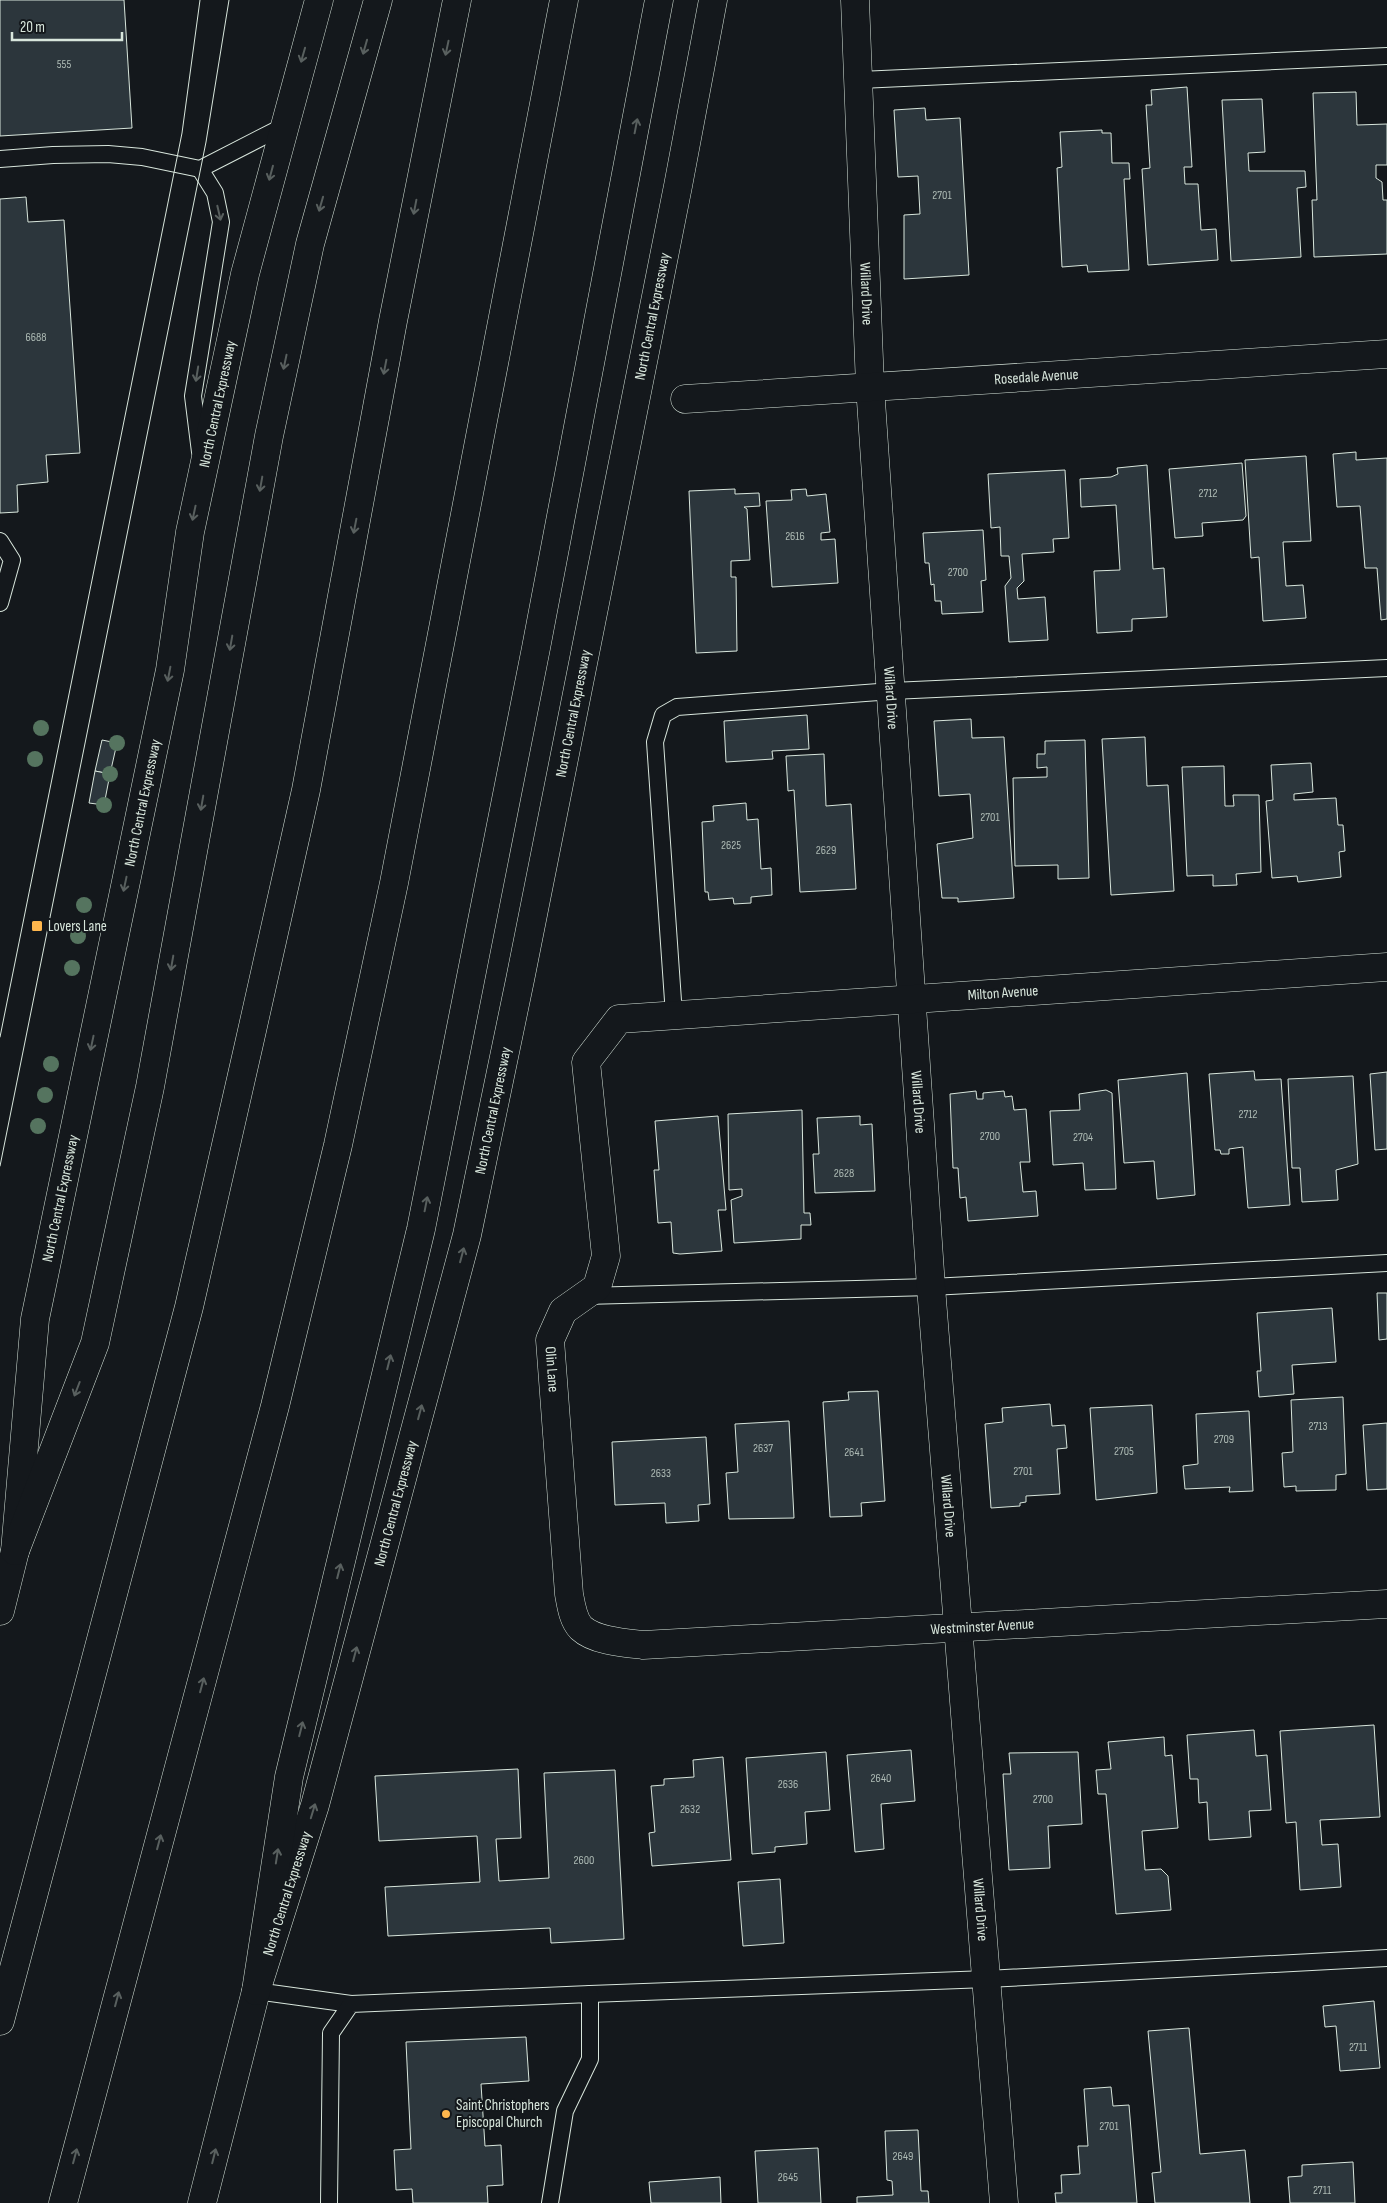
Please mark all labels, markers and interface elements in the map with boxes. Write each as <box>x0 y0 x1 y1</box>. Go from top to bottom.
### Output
scale bar <box>12 10 122 42</box>
text: 20 m <box>20 18 45 37</box>
one-way arrow <box>359 39 369 55</box>
one-way arrow <box>441 39 451 55</box>
one-way arrow <box>298 47 308 63</box>
house number: 555 <box>57 57 71 72</box>
one-way arrow <box>631 119 641 135</box>
one-way arrow <box>266 164 276 180</box>
house number: 2701 <box>932 188 952 203</box>
one-way arrow <box>316 195 326 211</box>
one-way arrow <box>410 199 420 215</box>
one-way arrow <box>215 205 224 221</box>
street label: North Central Expressway <box>630 251 674 382</box>
street label: Willard Drive <box>856 262 877 326</box>
house number: 6688 <box>25 330 47 345</box>
street label: North Central Expressway <box>195 338 240 469</box>
one-way arrow <box>280 353 289 369</box>
one-way arrow <box>379 358 389 374</box>
street label: Rosedale Avenue <box>994 364 1079 389</box>
one-way arrow <box>191 365 201 381</box>
one-way arrow <box>255 475 265 491</box>
house number: 2712 <box>1198 486 1218 501</box>
one-way arrow <box>189 505 198 521</box>
one-way arrow <box>349 518 359 534</box>
house number: 2616 <box>785 529 805 544</box>
house number: 2700 <box>948 565 968 580</box>
one-way arrow <box>226 635 236 651</box>
street label: North Central Expressway <box>551 648 595 779</box>
one-way arrow <box>163 665 173 681</box>
street label: Willard Drive <box>880 666 903 730</box>
street label: North Central Expressway <box>120 737 165 868</box>
one-way arrow <box>196 795 206 811</box>
house number: 2701 <box>980 810 1000 825</box>
house number: 2625 <box>721 838 741 853</box>
house number: 2629 <box>816 843 836 858</box>
one-way arrow <box>120 876 129 892</box>
place label: Lovers Lane <box>48 917 107 936</box>
marker: Lovers Lane <box>30 919 44 933</box>
one-way arrow <box>167 955 177 971</box>
street label: Milton Avenue <box>967 981 1039 1005</box>
one-way arrow <box>87 1035 96 1051</box>
street label: North Central Expressway <box>470 1045 515 1176</box>
street label: Willard Drive <box>907 1070 930 1134</box>
house number: 2712 <box>1238 1107 1258 1122</box>
house number: 2700 <box>980 1129 1000 1144</box>
house number: 2704 <box>1073 1130 1093 1145</box>
street label: North Central Expressway <box>38 1133 83 1264</box>
house number: 2628 <box>834 1166 854 1181</box>
one-way arrow <box>422 1196 431 1212</box>
one-way arrow <box>458 1248 467 1264</box>
street label: Olin Lane <box>541 1346 563 1393</box>
one-way arrow <box>385 1355 394 1371</box>
one-way arrow <box>72 1381 81 1396</box>
one-way arrow <box>416 1405 426 1421</box>
house number: 2713 <box>1308 1419 1328 1434</box>
house number: 2709 <box>1214 1432 1234 1447</box>
street label: North Central Expressway <box>370 1438 421 1569</box>
house number: 2637 <box>753 1441 773 1456</box>
house number: 2705 <box>1114 1444 1134 1459</box>
house number: 2641 <box>844 1445 865 1460</box>
house number: 2701 <box>1013 1464 1033 1479</box>
house number: 2633 <box>651 1466 671 1481</box>
street label: Willard Drive <box>936 1474 960 1538</box>
one-way arrow <box>335 1564 344 1580</box>
street label: Westminster Avenue <box>930 1614 1035 1639</box>
one-way arrow <box>351 1646 361 1662</box>
one-way arrow <box>197 1677 207 1693</box>
one-way arrow <box>297 1722 306 1738</box>
house number: 2640 <box>871 1771 891 1786</box>
house number: 2636 <box>778 1777 798 1792</box>
house number: 2700 <box>1033 1792 1053 1807</box>
house number: 2632 <box>680 1802 700 1817</box>
one-way arrow <box>308 1803 318 1819</box>
street label: North Central Expressway <box>258 1829 316 1958</box>
one-way arrow <box>155 1834 165 1850</box>
one-way arrow <box>272 1848 282 1864</box>
house number: 2600 <box>574 1853 594 1868</box>
street label: Willard Drive <box>969 1878 993 1942</box>
one-way arrow <box>113 1991 122 2007</box>
house number: 2711 <box>1349 2040 1368 2055</box>
place label: Saint Christophers Episcopal Church <box>456 2096 549 2132</box>
marker: Saint Christophers Episcopal Church <box>440 2108 452 2120</box>
house number: 2701 <box>1099 2119 1119 2134</box>
one-way arrow <box>71 2148 80 2164</box>
one-way arrow <box>210 2148 220 2164</box>
house number: 2649 <box>893 2149 913 2164</box>
house number: 2645 <box>778 2170 798 2185</box>
house number: 2711 <box>1313 2183 1332 2198</box>

